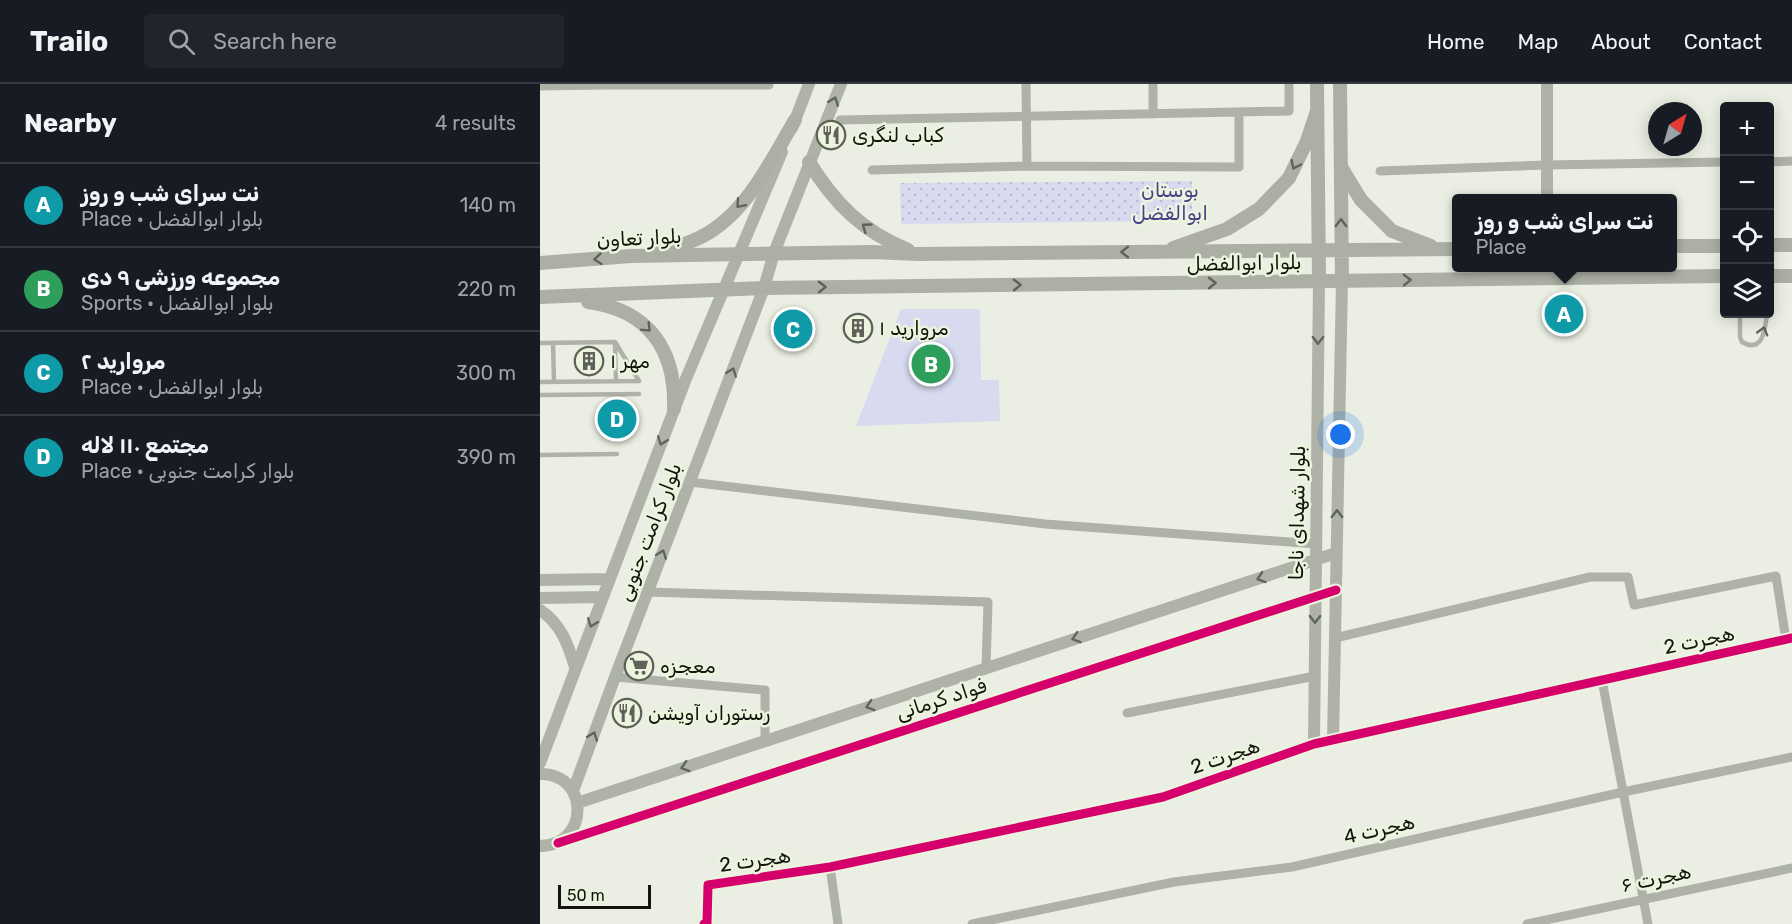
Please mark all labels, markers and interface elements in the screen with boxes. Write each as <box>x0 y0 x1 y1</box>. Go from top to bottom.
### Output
search box <box>144 14 564 68</box>
text: Trailo <box>30 25 108 58</box>
icon: search <box>165 25 198 58</box>
text: Search here <box>213 28 337 55</box>
text: Home <box>1427 29 1484 54</box>
text: Map <box>1517 29 1558 54</box>
text: About <box>1591 29 1651 54</box>
text: Contact <box>1684 29 1762 54</box>
one-way arrow <box>827 96 839 107</box>
north arrow <box>1648 102 1702 156</box>
map controls <box>1720 102 1774 318</box>
button: + <box>1720 102 1774 156</box>
text: Nearby <box>24 108 117 139</box>
text: 4 results <box>435 111 516 135</box>
restaurant icon: کباب لنگری <box>815 119 847 151</box>
place label: کباب لنگری <box>852 123 944 147</box>
button: − <box>1720 156 1774 210</box>
one-way arrow <box>1291 159 1303 170</box>
park label: بوستان ابوالفضل <box>1132 178 1208 225</box>
text: نت سرای شب و روز <box>81 180 259 207</box>
text: A <box>36 193 51 217</box>
text: 140 m <box>460 193 516 217</box>
popup <box>1452 194 1677 272</box>
one-way arrow <box>736 198 747 208</box>
text: Place · بلوار ابوالفضل <box>81 207 263 231</box>
text: نت سرای شب و روز <box>1475 208 1654 235</box>
button: locate <box>1720 210 1774 264</box>
one-way arrow <box>1335 218 1347 227</box>
one-way arrow <box>862 223 873 234</box>
street label: بلوار تعاون <box>596 224 682 252</box>
text: Place <box>1475 235 1526 259</box>
one-way arrow <box>1120 246 1129 258</box>
street label: بلوار ابوالفضل <box>1186 250 1302 276</box>
one-way arrow <box>593 252 602 265</box>
text: مجموعه ورزشی ۹ دی <box>81 264 280 291</box>
button: layers <box>1720 264 1774 318</box>
one-way arrow <box>1403 274 1412 286</box>
text: B <box>36 277 51 301</box>
text: 220 m <box>457 277 516 301</box>
one-way arrow <box>1208 277 1217 289</box>
one-way arrow <box>1013 279 1022 291</box>
one-way arrow <box>818 281 827 293</box>
text: Sports · بلوار ابوالفضل <box>81 291 274 315</box>
pin: A <box>1544 292 1584 336</box>
pin: C <box>774 306 812 352</box>
building icon: مروارید ۱ <box>842 312 874 344</box>
place label: مروارید ۱ <box>879 316 949 340</box>
one-way arrow <box>639 321 650 332</box>
one-way arrow <box>1756 327 1768 337</box>
one-way arrow <box>1312 335 1324 344</box>
pin: B <box>912 342 950 386</box>
building icon: مهر ۱ <box>573 345 605 377</box>
text: مروارید ۲ <box>81 348 166 375</box>
place label: مهر ۱ <box>610 349 650 373</box>
text: C <box>36 361 51 385</box>
text: 300 m <box>456 361 516 385</box>
one-way arrow <box>724 367 737 378</box>
text: Place · بلوار ابوالفضل <box>81 375 263 399</box>
pin: D <box>598 396 637 442</box>
your location <box>1326 420 1355 449</box>
text: مجتمع ۱۱۰ لاله <box>81 432 209 459</box>
one-way arrow <box>657 435 670 445</box>
text: D <box>36 445 51 469</box>
text: 390 m <box>457 445 516 469</box>
street label: بلوار شهدای ناجا <box>1284 445 1310 581</box>
text: Place · بلوار کرامت جنوبی <box>81 459 294 483</box>
street label: بلوار کرامت جنوبی <box>612 460 686 604</box>
one-way arrow <box>1331 509 1343 518</box>
one-way arrow <box>655 549 667 560</box>
one-way arrow <box>1256 570 1267 583</box>
one-way arrow <box>1309 614 1321 623</box>
one-way arrow <box>587 617 600 628</box>
street label: هجرت 2 <box>1662 621 1736 659</box>
one-way arrow <box>1071 631 1082 644</box>
supermarket icon: معجزه <box>623 650 655 682</box>
place label: معجزه <box>660 654 716 678</box>
street label: فواد کرمانی <box>893 673 989 725</box>
restaurant icon: رستوران آویشن <box>611 697 643 729</box>
one-way arrow <box>866 699 876 711</box>
place label: رستوران آویشن <box>648 701 770 725</box>
one-way arrow <box>585 731 598 742</box>
street label: هجرت 2 <box>1187 733 1263 779</box>
one-way arrow <box>680 760 691 772</box>
street label: هجرت 4 <box>1341 809 1417 849</box>
street label: هجرت 2 <box>718 843 792 877</box>
street label: هجرت ۶ <box>1619 859 1693 897</box>
scale bar <box>558 882 651 910</box>
text: 50 m <box>567 886 605 905</box>

